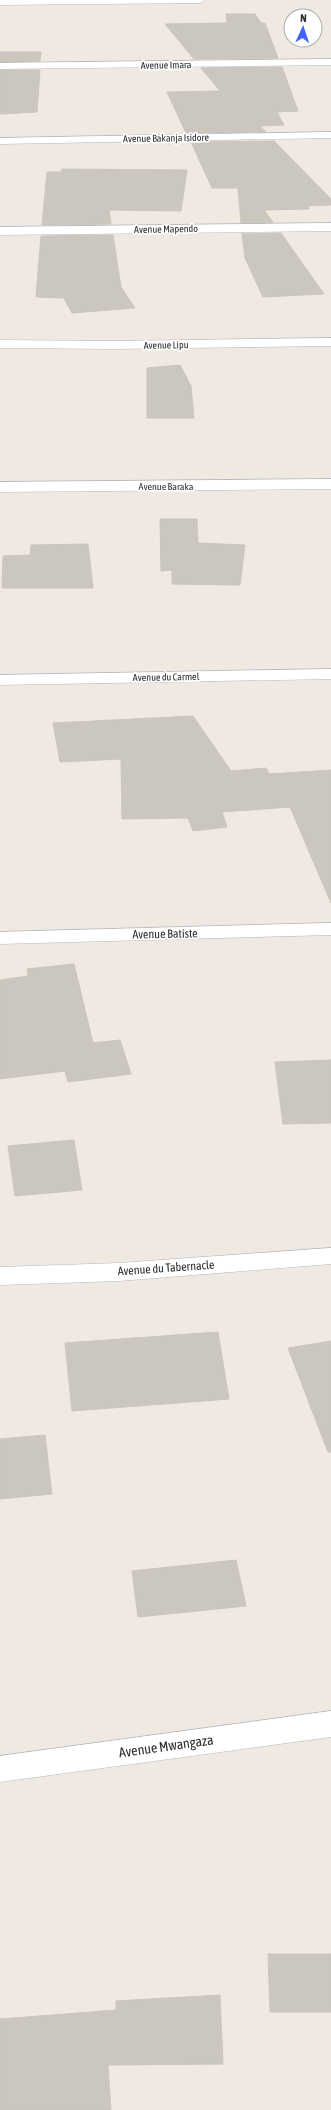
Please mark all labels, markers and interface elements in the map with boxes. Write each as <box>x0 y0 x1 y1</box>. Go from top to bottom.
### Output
north arrow <box>283 8 323 48</box>
text: N <box>300 12 307 24</box>
street label: Avenue Imara <box>140 59 192 71</box>
street label: Avenue Bakanja Isidore <box>123 132 210 144</box>
street label: Avenue Mapendo <box>134 223 198 235</box>
street label: Avenue Lipu <box>144 339 189 351</box>
street label: Avenue Baraka <box>139 481 194 492</box>
street label: Avenue du Carmel <box>133 671 200 683</box>
street label: Avenue Batiste <box>132 926 198 942</box>
street label: Avenue du Tabernacle <box>117 1258 215 1278</box>
street label: Avenue Mwangaza <box>118 1731 214 1761</box>

